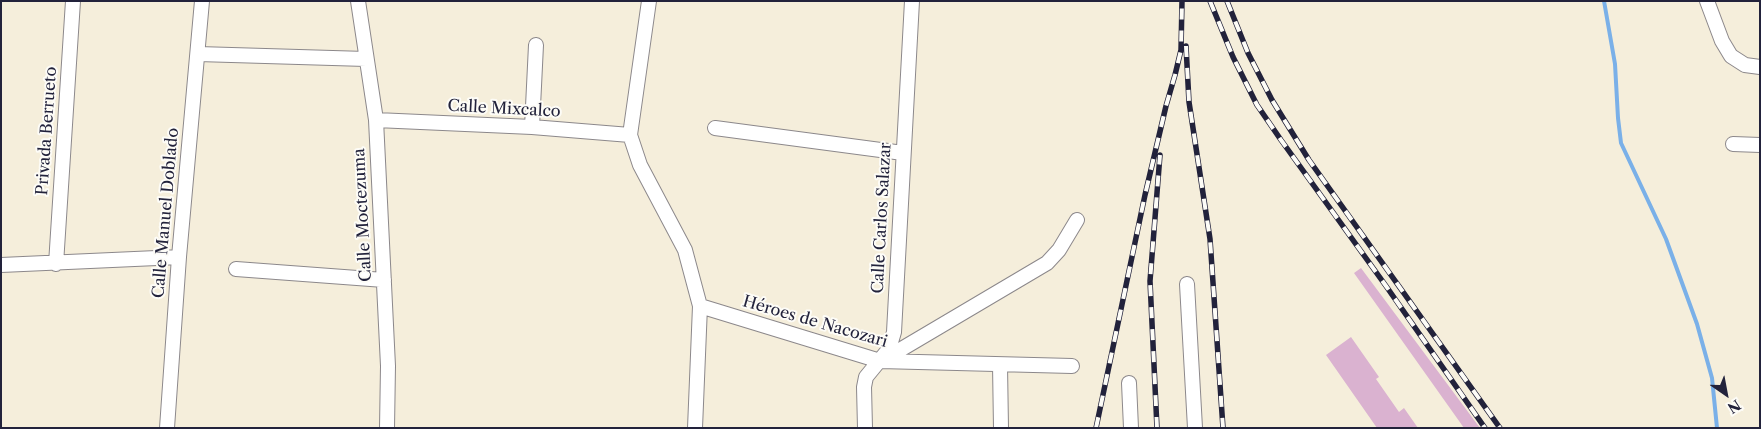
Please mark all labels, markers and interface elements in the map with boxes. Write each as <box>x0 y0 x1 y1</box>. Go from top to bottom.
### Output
street label: Privada Berrueto <box>33 66 61 196</box>
street label: Calle Mixcalco <box>447 96 561 122</box>
street label: Calle Manuel Doblado <box>149 127 183 299</box>
street label: Calle Carlos Salazar <box>868 142 896 294</box>
street label: Calle Moctezuma <box>350 148 376 282</box>
street label: Héroes de Nacozari <box>740 292 890 352</box>
north arrow <box>1701 369 1751 419</box>
text: N <box>1724 396 1744 417</box>

